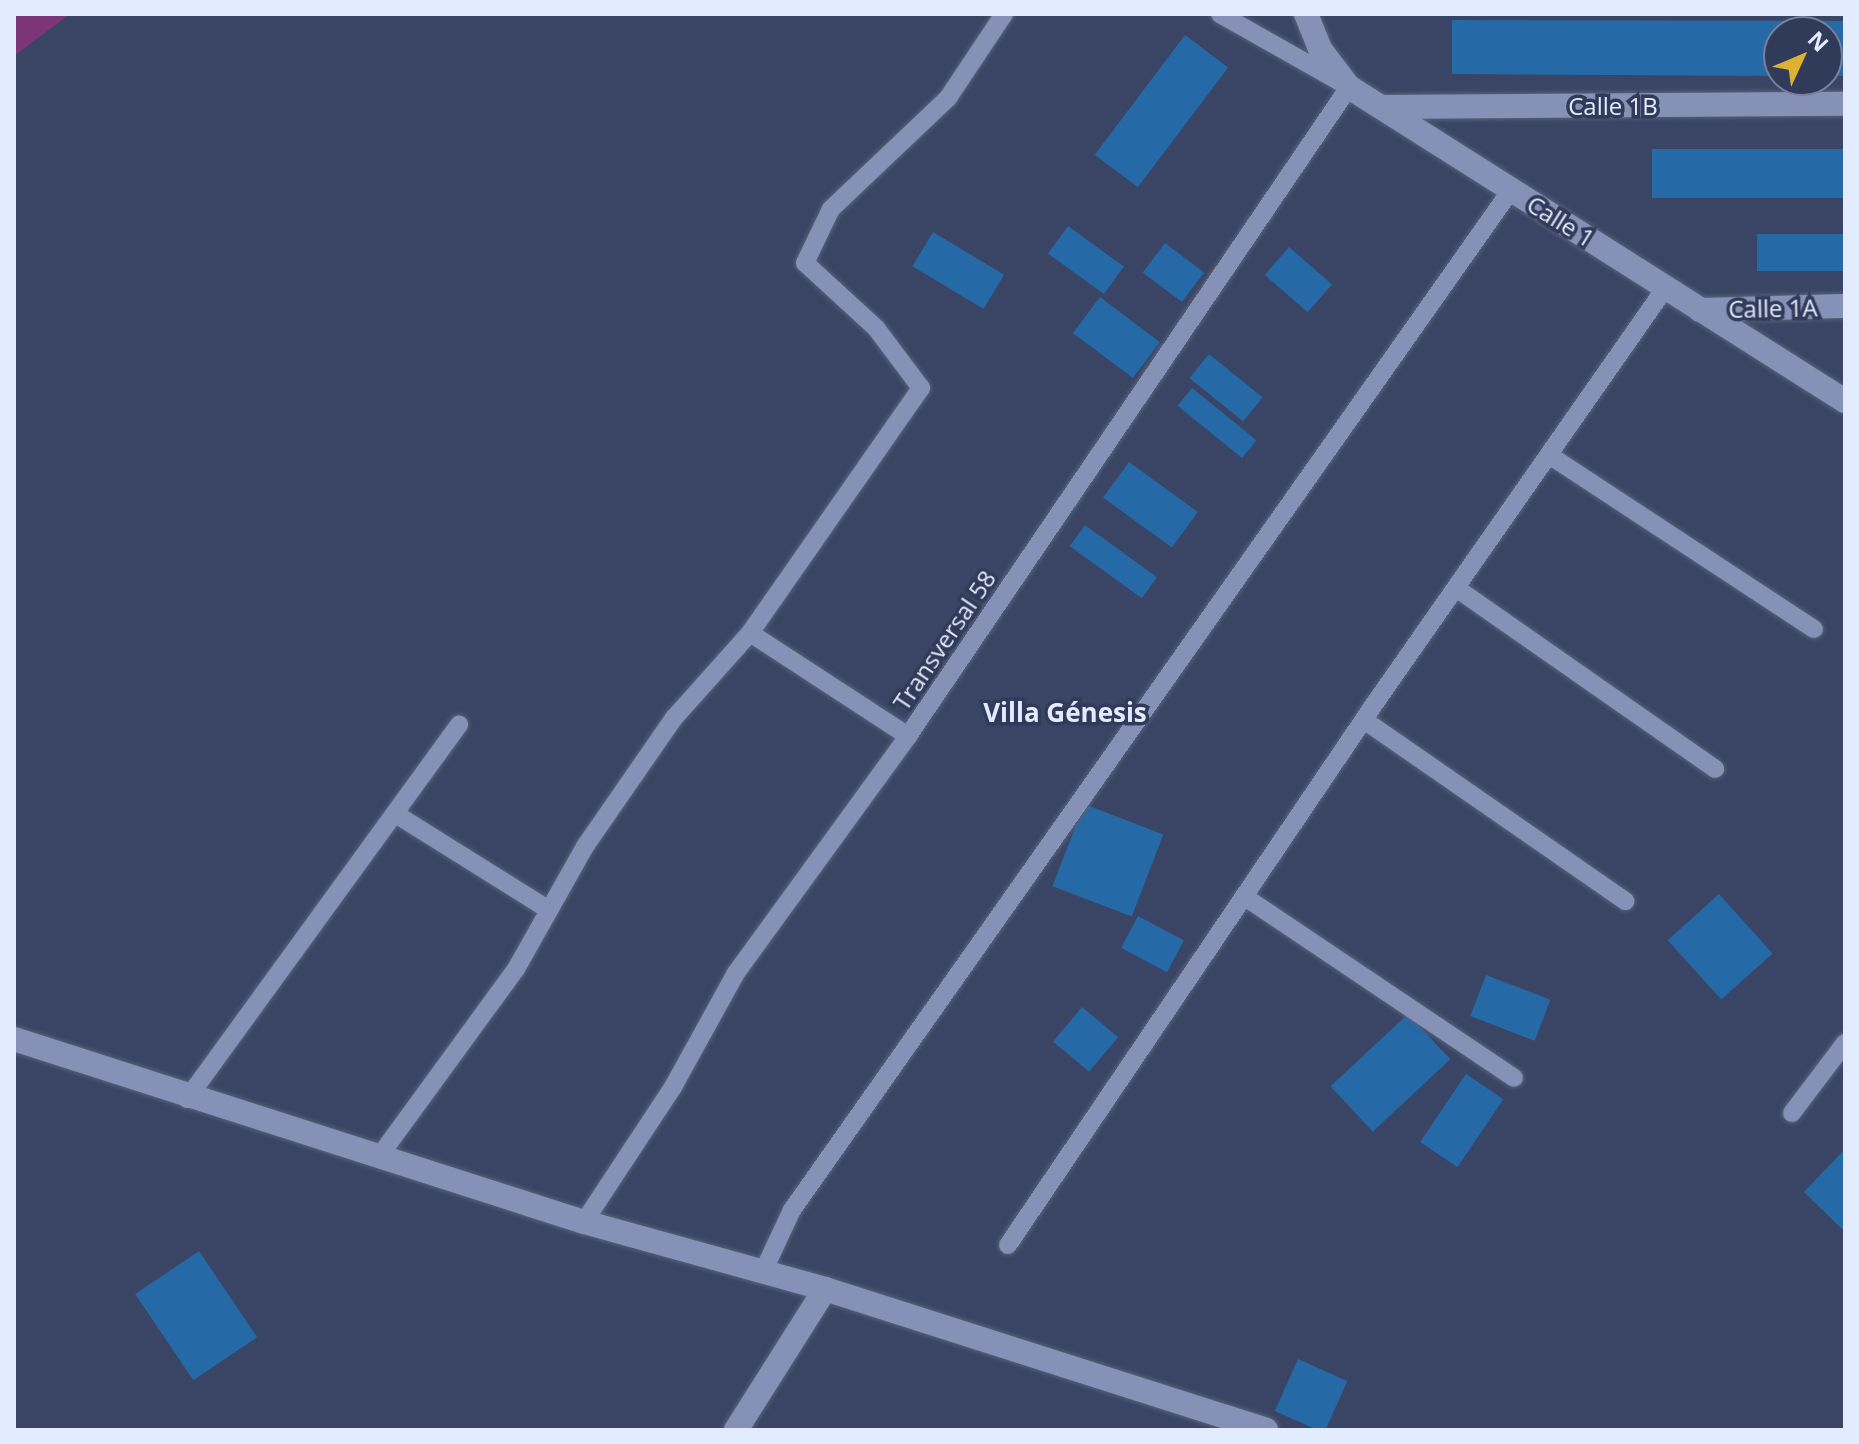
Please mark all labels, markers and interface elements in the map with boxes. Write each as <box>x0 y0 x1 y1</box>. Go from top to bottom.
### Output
north arrow <box>1763 16 1843 96</box>
text: N <box>1802 24 1836 58</box>
street label: Calle 1B <box>1568 92 1658 120</box>
street label: Calle 1 <box>1522 189 1600 253</box>
street label: Calle 1A <box>1728 293 1818 323</box>
street label: Transversal 58 <box>887 565 1001 715</box>
district label: Villa Génesis <box>983 697 1147 729</box>

